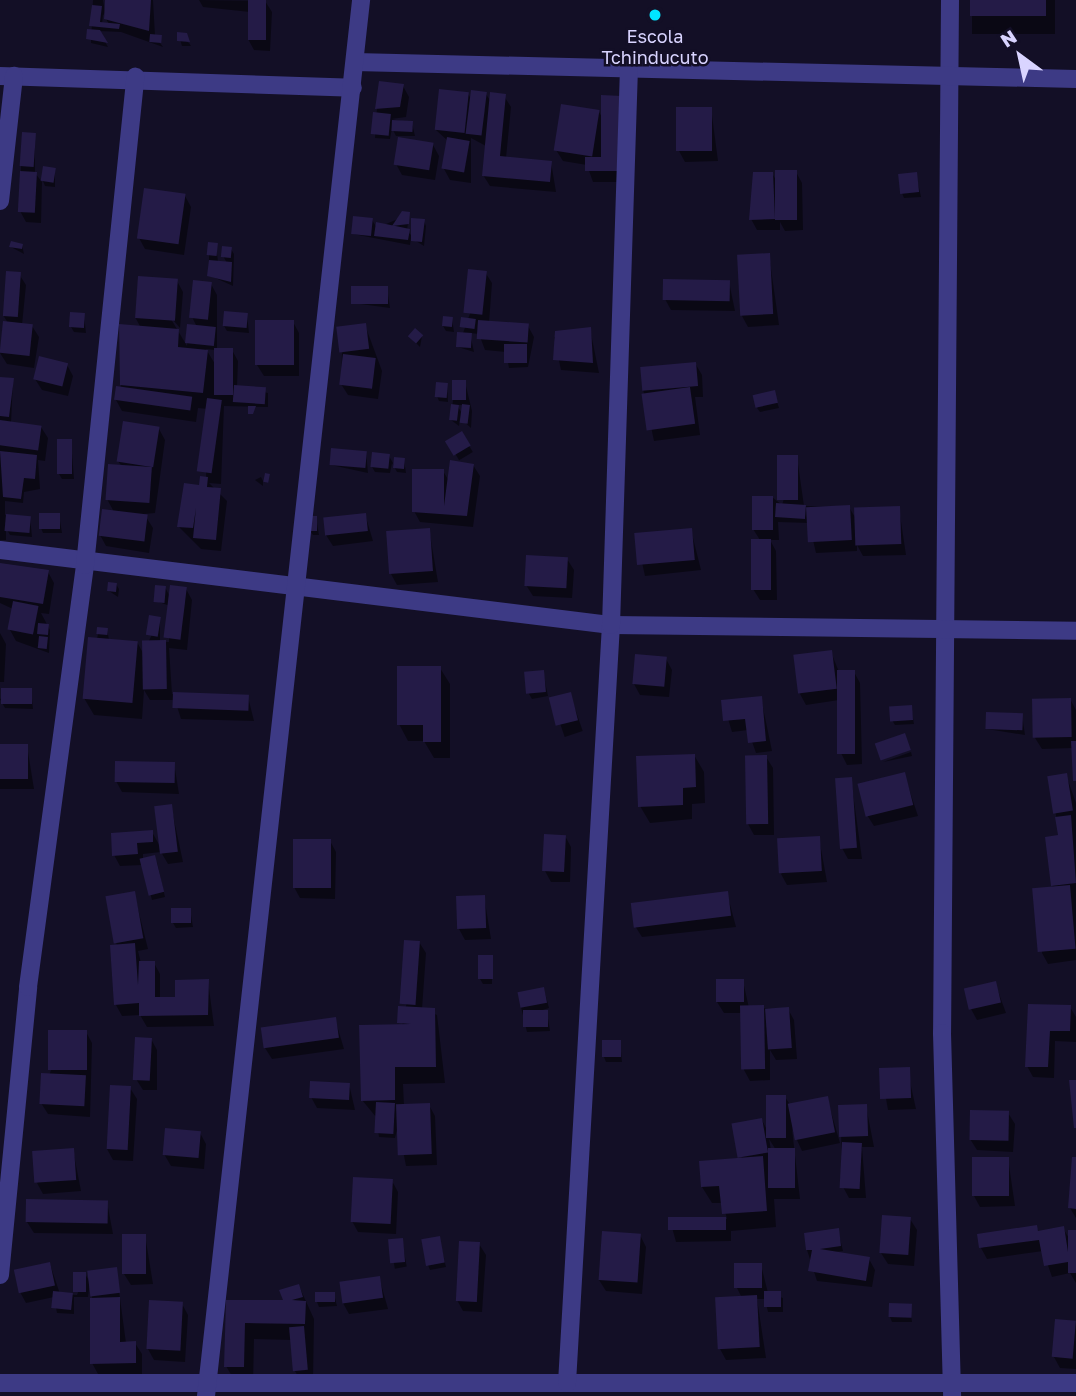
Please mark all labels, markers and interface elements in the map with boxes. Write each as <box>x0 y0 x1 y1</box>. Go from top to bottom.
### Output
marker: Escola Tchinducuto <box>647 7 663 23</box>
north arrow <box>985 21 1055 91</box>
text: N <box>996 24 1021 52</box>
place label: Escola Tchinducuto <box>602 26 708 68</box>

